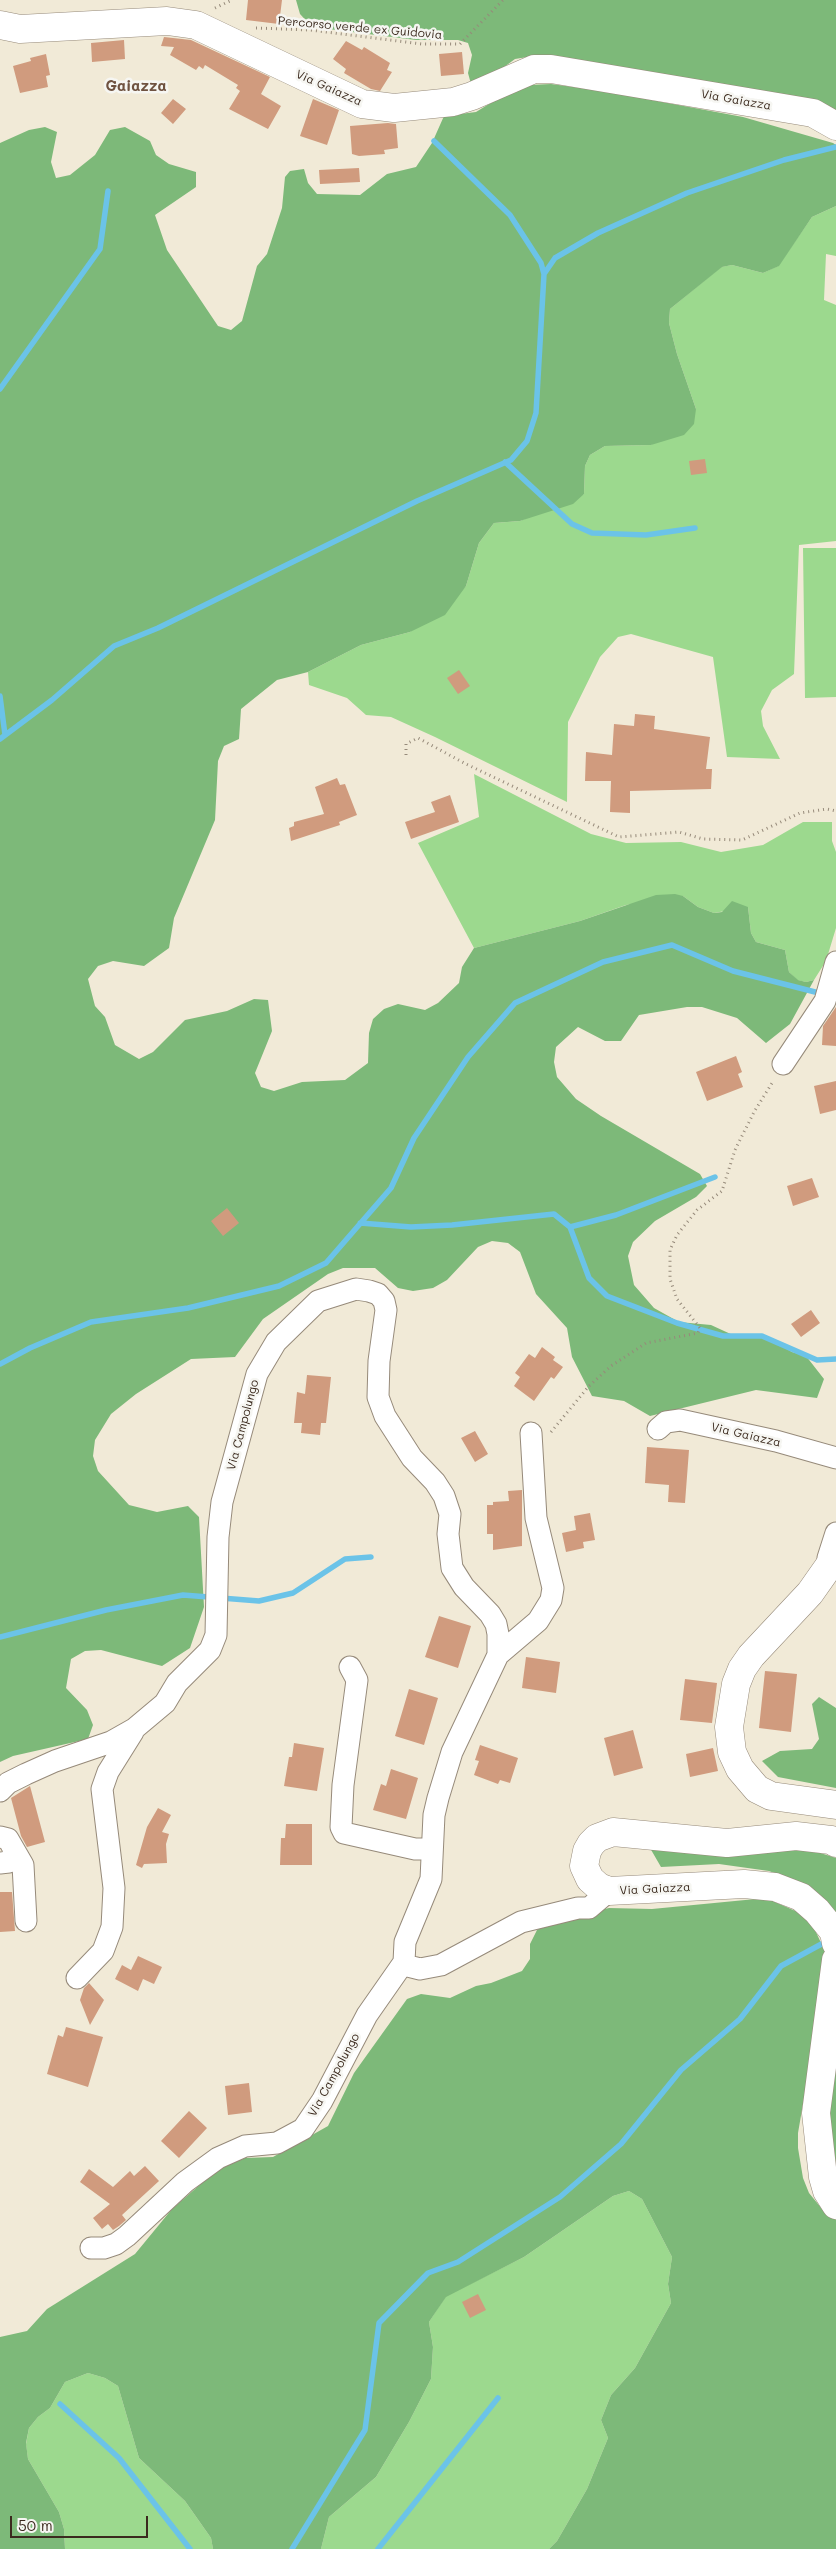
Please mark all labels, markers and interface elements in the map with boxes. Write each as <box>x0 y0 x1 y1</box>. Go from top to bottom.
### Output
street label: Percorso verde ex Guidovia <box>277 14 443 42</box>
street label: Via Gaiazza <box>294 67 364 109</box>
district label: Gaiazza <box>105 77 167 95</box>
street label: Via Gaiazza <box>700 87 772 113</box>
street label: Via Campolungo <box>224 1378 262 1472</box>
street label: Via Gaiazza <box>710 1420 782 1450</box>
street label: Via Gaiazza <box>619 1880 691 1898</box>
street label: Via Campolungo <box>305 2031 363 2119</box>
scale bar <box>12 2506 150 2538</box>
text: 50 m <box>18 2515 53 2535</box>

